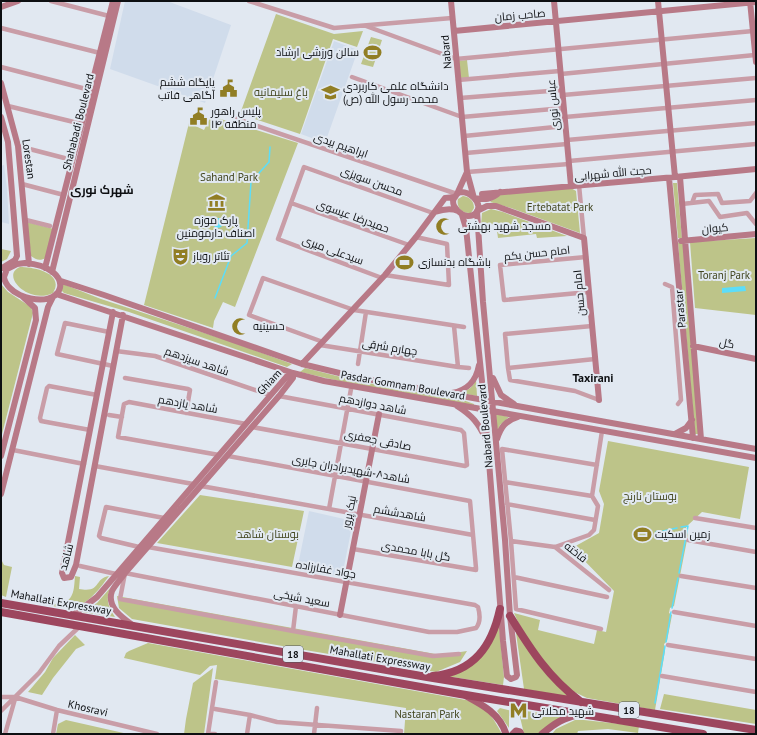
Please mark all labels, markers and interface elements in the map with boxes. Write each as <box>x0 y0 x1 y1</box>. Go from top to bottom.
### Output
street label: صاحب زمان <box>494 6 546 24</box>
street label: Nabard <box>438 34 454 70</box>
sports icon: سالن ورزشی ارشاد <box>362 42 382 62</box>
place label: سالن ورزشی ارشاد <box>276 45 359 59</box>
street label: Shahabadi Boulevard <box>59 72 97 172</box>
place label: پایگاه ششم آگاهی فاتب <box>158 75 215 102</box>
public building icon: پایگاه ششم آگاهی فاتب <box>218 78 238 98</box>
place label: دانشگاه علمی کاربردی محمد رسول الله (ص) <box>343 79 448 106</box>
street label: عباس نوری <box>544 79 562 131</box>
school or university icon: دانشگاه علمی کاربردی محمد رسول الله (ص) <box>320 82 340 102</box>
park label: باغ سلیمانیه <box>254 85 308 100</box>
place label: پلیس راهور منطقه ۱۴ <box>210 104 261 131</box>
public building icon: پلیس راهور منطقه ۱۴ <box>188 107 208 127</box>
street label: ابراهیم بیدی <box>312 129 370 162</box>
street label: Lorestan <box>19 138 39 180</box>
street label: حجت الله شهرابی <box>574 162 652 183</box>
street label: محسن سویزی <box>339 163 405 199</box>
park label: Sahand Park <box>200 170 259 184</box>
district label: شهرک نوری <box>70 182 134 198</box>
museum icon: پارک موزه اصناف دارمومنین <box>206 192 226 212</box>
street label: حمیدرضا عیسوی <box>315 196 391 236</box>
park label: Ertebatat Park <box>527 200 594 214</box>
place label: پارک موزه اصناف دارمومنین <box>177 213 255 240</box>
mosque icon: مسجد شهید بهشتی <box>435 216 455 236</box>
place label: مسجد شهید بهشتی <box>458 219 551 233</box>
street label: کیوان <box>701 220 729 236</box>
street label: سیدعلی میری <box>300 232 366 268</box>
street label: امام حسن یکم <box>503 243 571 264</box>
theatre icon: تئاتر روباز <box>170 246 190 266</box>
place label: تئاتر روباز <box>192 249 230 263</box>
sports icon: باشگاه بدنسازی <box>395 252 415 272</box>
place label: باشگاه بدنسازی <box>418 255 491 269</box>
park label: Toranj Park <box>698 268 751 282</box>
street label: امام حسن <box>570 269 589 317</box>
street label: Parastar <box>671 289 689 329</box>
mosque icon: حسینیه <box>230 316 250 336</box>
place label: حسینیه <box>253 319 285 333</box>
street label: گل <box>718 335 736 351</box>
street label: چهارم شرقی <box>361 336 419 359</box>
street label: شاهد سیزدهم <box>163 343 231 379</box>
street label: Ghiam <box>254 366 284 398</box>
street label: Pasdar Gomnam Boulevard <box>340 367 466 403</box>
district label: Taxirani <box>573 370 613 385</box>
street label: Nabard Boulevard <box>474 383 496 468</box>
street label: شاهد دوازدهم <box>338 391 408 418</box>
street label: شاهد یازدهم <box>157 392 219 417</box>
street label: صادقی جعفری <box>343 427 413 453</box>
street label: شاهد۸-شهیدبرادران جابری <box>291 452 411 486</box>
park label: بوستان نارنج <box>623 489 677 504</box>
street label: نیک پرور <box>339 494 359 531</box>
street label: شاهدششم <box>373 502 427 525</box>
sports icon: زمین اسکیت <box>632 524 652 544</box>
park label: بوستان شاهد <box>237 527 299 541</box>
place label: زمین اسکیت <box>655 527 710 541</box>
street label: گل بابا محمدی <box>380 538 452 564</box>
street label: فاخته <box>562 539 590 565</box>
street label: شاهد <box>56 542 76 572</box>
street label: جواد غفارزاده <box>295 557 357 581</box>
street label: Mahallati Expressway <box>10 586 113 618</box>
street label: سعید شیخی <box>273 586 331 610</box>
street label: Mahallati Expressway <box>329 642 432 674</box>
road number: 18 <box>283 646 303 662</box>
street label: Khosravi <box>67 697 109 719</box>
metro station icon: شهید محلاتی <box>509 701 529 721</box>
road number: 18 <box>619 702 639 718</box>
place label: شهید محلاتی <box>532 704 594 718</box>
park label: Nastaran Park <box>394 707 460 721</box>

